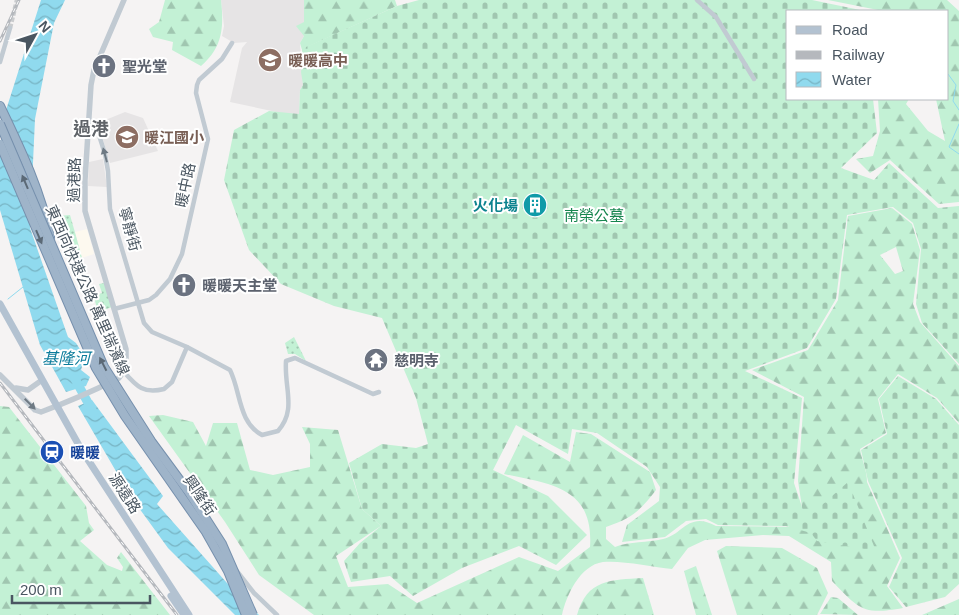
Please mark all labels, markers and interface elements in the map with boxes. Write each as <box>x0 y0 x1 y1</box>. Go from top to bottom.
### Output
north arrow <box>10 10 60 60</box>
legend <box>786 10 949 100</box>
text: N <box>36 18 54 36</box>
text: Road <box>832 21 868 38</box>
text: Railway <box>832 46 885 63</box>
school or university icon: 暖暖高中 <box>257 47 283 73</box>
place label: 暖暖高中 <box>288 52 348 69</box>
church icon: 聖光堂 <box>91 53 117 79</box>
place label: 聖光堂 <box>122 58 167 75</box>
text: Water <box>832 71 871 88</box>
district label: 過港 <box>73 119 109 139</box>
school or university icon: 暖江國小 <box>114 124 140 150</box>
place label: 暖江國小 <box>144 129 205 146</box>
one-way arrow <box>100 147 108 162</box>
street label: 過港路 <box>65 157 83 203</box>
street label: 暖中路 <box>172 161 198 209</box>
one-way arrow <box>20 175 28 189</box>
building icon: 火化場 <box>522 192 548 218</box>
place label: 火化場 <box>473 197 518 214</box>
street label: 東西向快速公路 萬里瑞濱線 <box>43 202 133 378</box>
street label: 寧靜街 <box>116 205 144 253</box>
park label: 南榮公墓 <box>564 207 624 224</box>
one-way arrow <box>36 230 44 244</box>
church icon: 暖暖天主堂 <box>171 272 197 298</box>
place label: 暖暖天主堂 <box>202 277 277 294</box>
temple icon: 慈明寺 <box>363 347 389 373</box>
water label: 基隆河 <box>42 350 93 367</box>
place label: 慈明寺 <box>394 352 439 369</box>
one-way arrow <box>99 356 107 371</box>
one-way arrow <box>24 398 36 410</box>
station icon: 暖暖 <box>39 439 65 465</box>
place label: 暖暖 <box>70 444 100 461</box>
street label: 源遠路 <box>106 469 144 517</box>
street label: 興隆街 <box>180 472 220 518</box>
scale bar <box>12 572 150 604</box>
text: 200 m <box>20 581 62 598</box>

